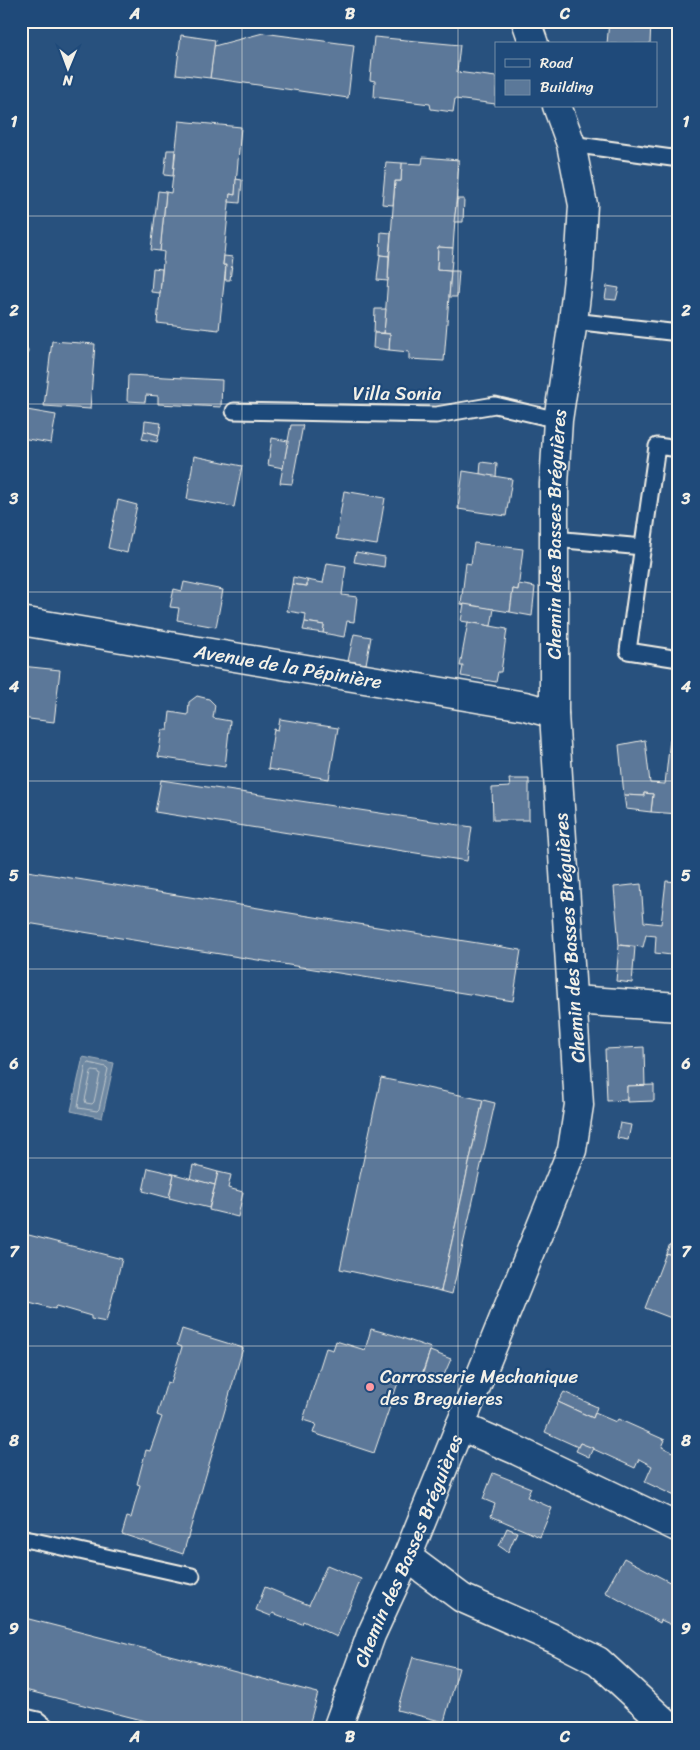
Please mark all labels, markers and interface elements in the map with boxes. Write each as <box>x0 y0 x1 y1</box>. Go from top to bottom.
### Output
text: A <box>129 0 140 28</box>
text: B <box>345 0 356 28</box>
text: C <box>559 0 571 28</box>
north arrow <box>42 42 92 92</box>
legend <box>495 42 658 108</box>
text: Road <box>540 50 573 76</box>
text: N <box>62 68 74 93</box>
text: Building <box>540 74 594 100</box>
text: 1 <box>11 107 18 136</box>
text: 1 <box>683 107 690 136</box>
text: 2 <box>8 296 19 325</box>
text: 2 <box>680 296 691 325</box>
street label: Villa Sonia <box>353 377 442 410</box>
street label: Chemin des Basses Bréguières <box>538 407 576 660</box>
text: 3 <box>9 484 19 513</box>
text: 3 <box>681 484 691 513</box>
street label: Avenue de la Pépinière <box>191 634 385 699</box>
text: 4 <box>8 672 19 701</box>
text: 4 <box>680 672 691 701</box>
street label: Chemin des Basses Bréguières <box>544 812 595 1064</box>
text: 5 <box>9 861 19 890</box>
text: 5 <box>681 861 691 890</box>
text: 6 <box>8 1049 19 1078</box>
text: 6 <box>680 1049 691 1078</box>
text: 7 <box>9 1237 20 1266</box>
text: 7 <box>681 1237 692 1266</box>
place label: Carrosserie Mechanique des Breguieres <box>380 1360 579 1415</box>
marker: Carrosserie Mechanique des Breguieres <box>364 1381 376 1393</box>
text: 8 <box>8 1426 19 1455</box>
text: 8 <box>680 1426 691 1455</box>
street label: Chemin des Basses Bréguières <box>345 1429 472 1672</box>
text: 9 <box>9 1614 19 1643</box>
text: 9 <box>681 1614 691 1643</box>
text: A <box>129 1722 140 1750</box>
text: B <box>345 1722 356 1750</box>
text: C <box>559 1722 571 1750</box>

